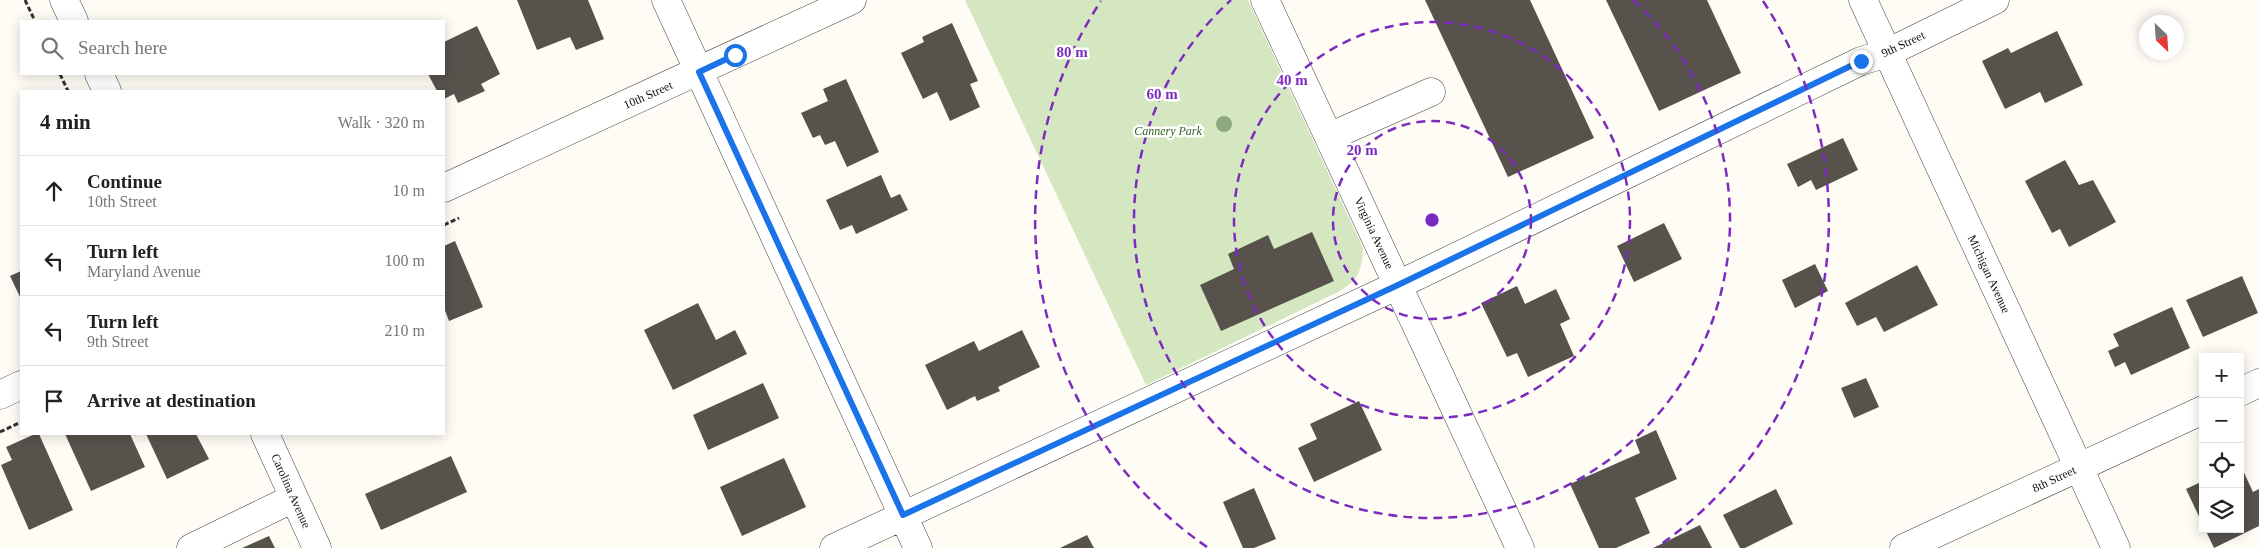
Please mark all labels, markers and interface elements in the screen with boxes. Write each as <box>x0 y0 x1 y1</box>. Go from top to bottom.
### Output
north arrow <box>2139 15 2184 60</box>
search box <box>20 20 445 75</box>
street label: 9th Street <box>1879 28 1928 60</box>
icon: search <box>38 34 66 62</box>
text: Search here <box>78 37 167 58</box>
route start <box>724 44 747 67</box>
text: 80 m <box>1056 44 1088 60</box>
route end <box>1850 50 1873 73</box>
text: 40 m <box>1276 72 1308 88</box>
street label: 10th Street <box>621 78 675 112</box>
text: 60 m <box>1146 86 1178 102</box>
text: 4 min <box>40 110 91 134</box>
text: Walk · 320 m <box>338 114 425 131</box>
park label: Cannery Park <box>1134 124 1202 138</box>
text: 20 m <box>1346 142 1378 158</box>
text: Continue <box>87 171 162 192</box>
icon: ahead <box>40 177 68 205</box>
text: 10 m <box>393 182 425 199</box>
text: 10th Street <box>87 193 157 210</box>
street label: Virginia Avenue <box>1351 195 1397 271</box>
centre of rings <box>1423 211 1441 229</box>
street label: Michigan Avenue <box>1965 233 2013 315</box>
text: Turn left <box>87 241 159 262</box>
icon: left <box>40 247 68 275</box>
text: 100 m <box>385 252 425 269</box>
text: Maryland Avenue <box>87 263 201 280</box>
text: Turn left <box>87 311 159 332</box>
icon: left <box>40 317 68 345</box>
text: 210 m <box>385 322 425 339</box>
text: 9th Street <box>87 333 149 350</box>
map controls <box>2199 353 2244 533</box>
button: + <box>2199 353 2244 398</box>
icon: arrive <box>40 387 68 415</box>
text: Arrive at destination <box>87 390 256 411</box>
button: − <box>2199 398 2244 443</box>
button: locate <box>2199 443 2244 488</box>
street label: Carolina Avenue <box>268 452 314 530</box>
street label: 8th Street <box>2030 463 2079 495</box>
button: layers <box>2199 488 2244 533</box>

